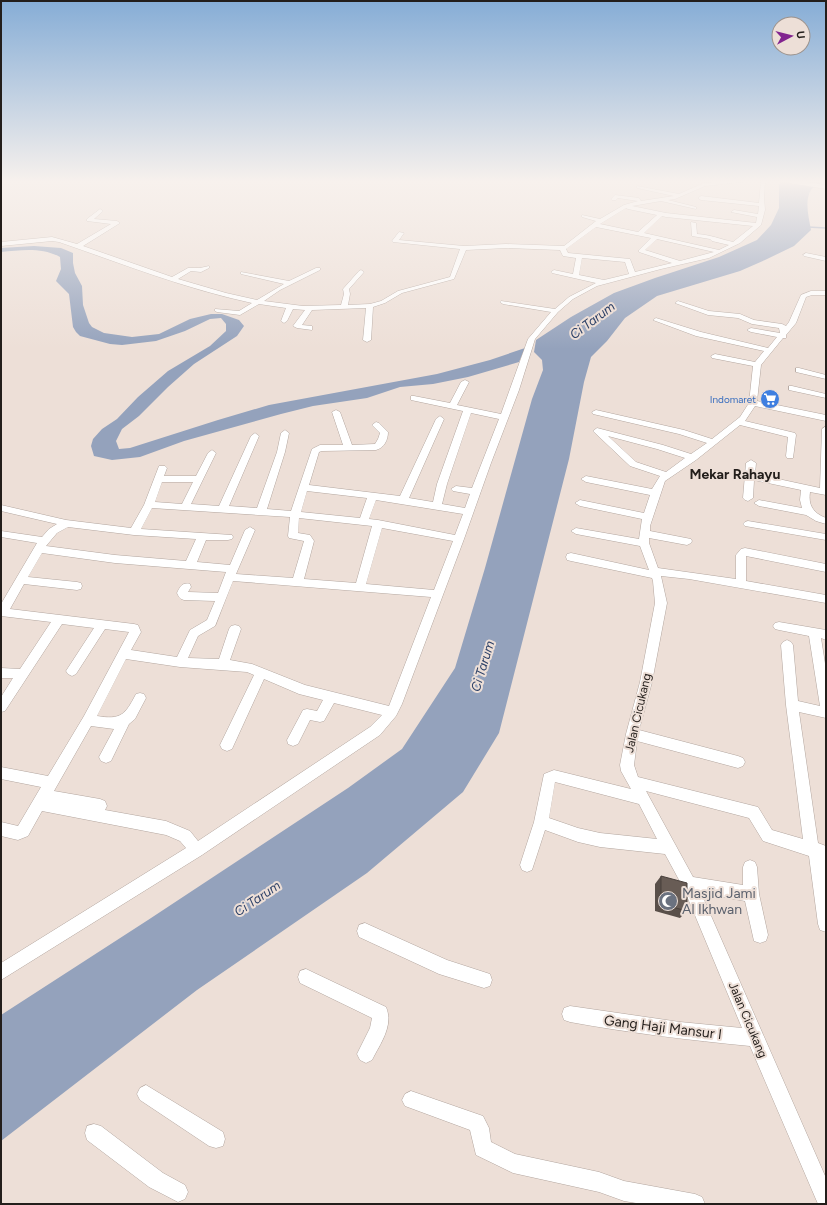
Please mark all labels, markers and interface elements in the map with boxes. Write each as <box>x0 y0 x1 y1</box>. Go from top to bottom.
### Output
north arrow <box>771 16 811 56</box>
text: U <box>794 30 807 40</box>
water label: Ci Tarum <box>567 299 618 342</box>
supermarket icon: Indomaret <box>759 388 781 410</box>
place label: Indomaret <box>710 393 756 406</box>
district label: Mekar Rahayu <box>690 466 780 483</box>
water label: Ci Tarum <box>468 639 497 693</box>
street label: Jalan Cicukang <box>622 672 654 754</box>
water label: Ci Tarum <box>231 878 283 919</box>
place label: Masjid Jami Al Ikhwan <box>682 885 756 918</box>
mosque icon: Masjid Jami Al Ikhwan <box>657 890 679 912</box>
street label: Jalan Cicukang <box>726 980 770 1060</box>
street label: Gang Haji Mansur I <box>603 1012 723 1043</box>

